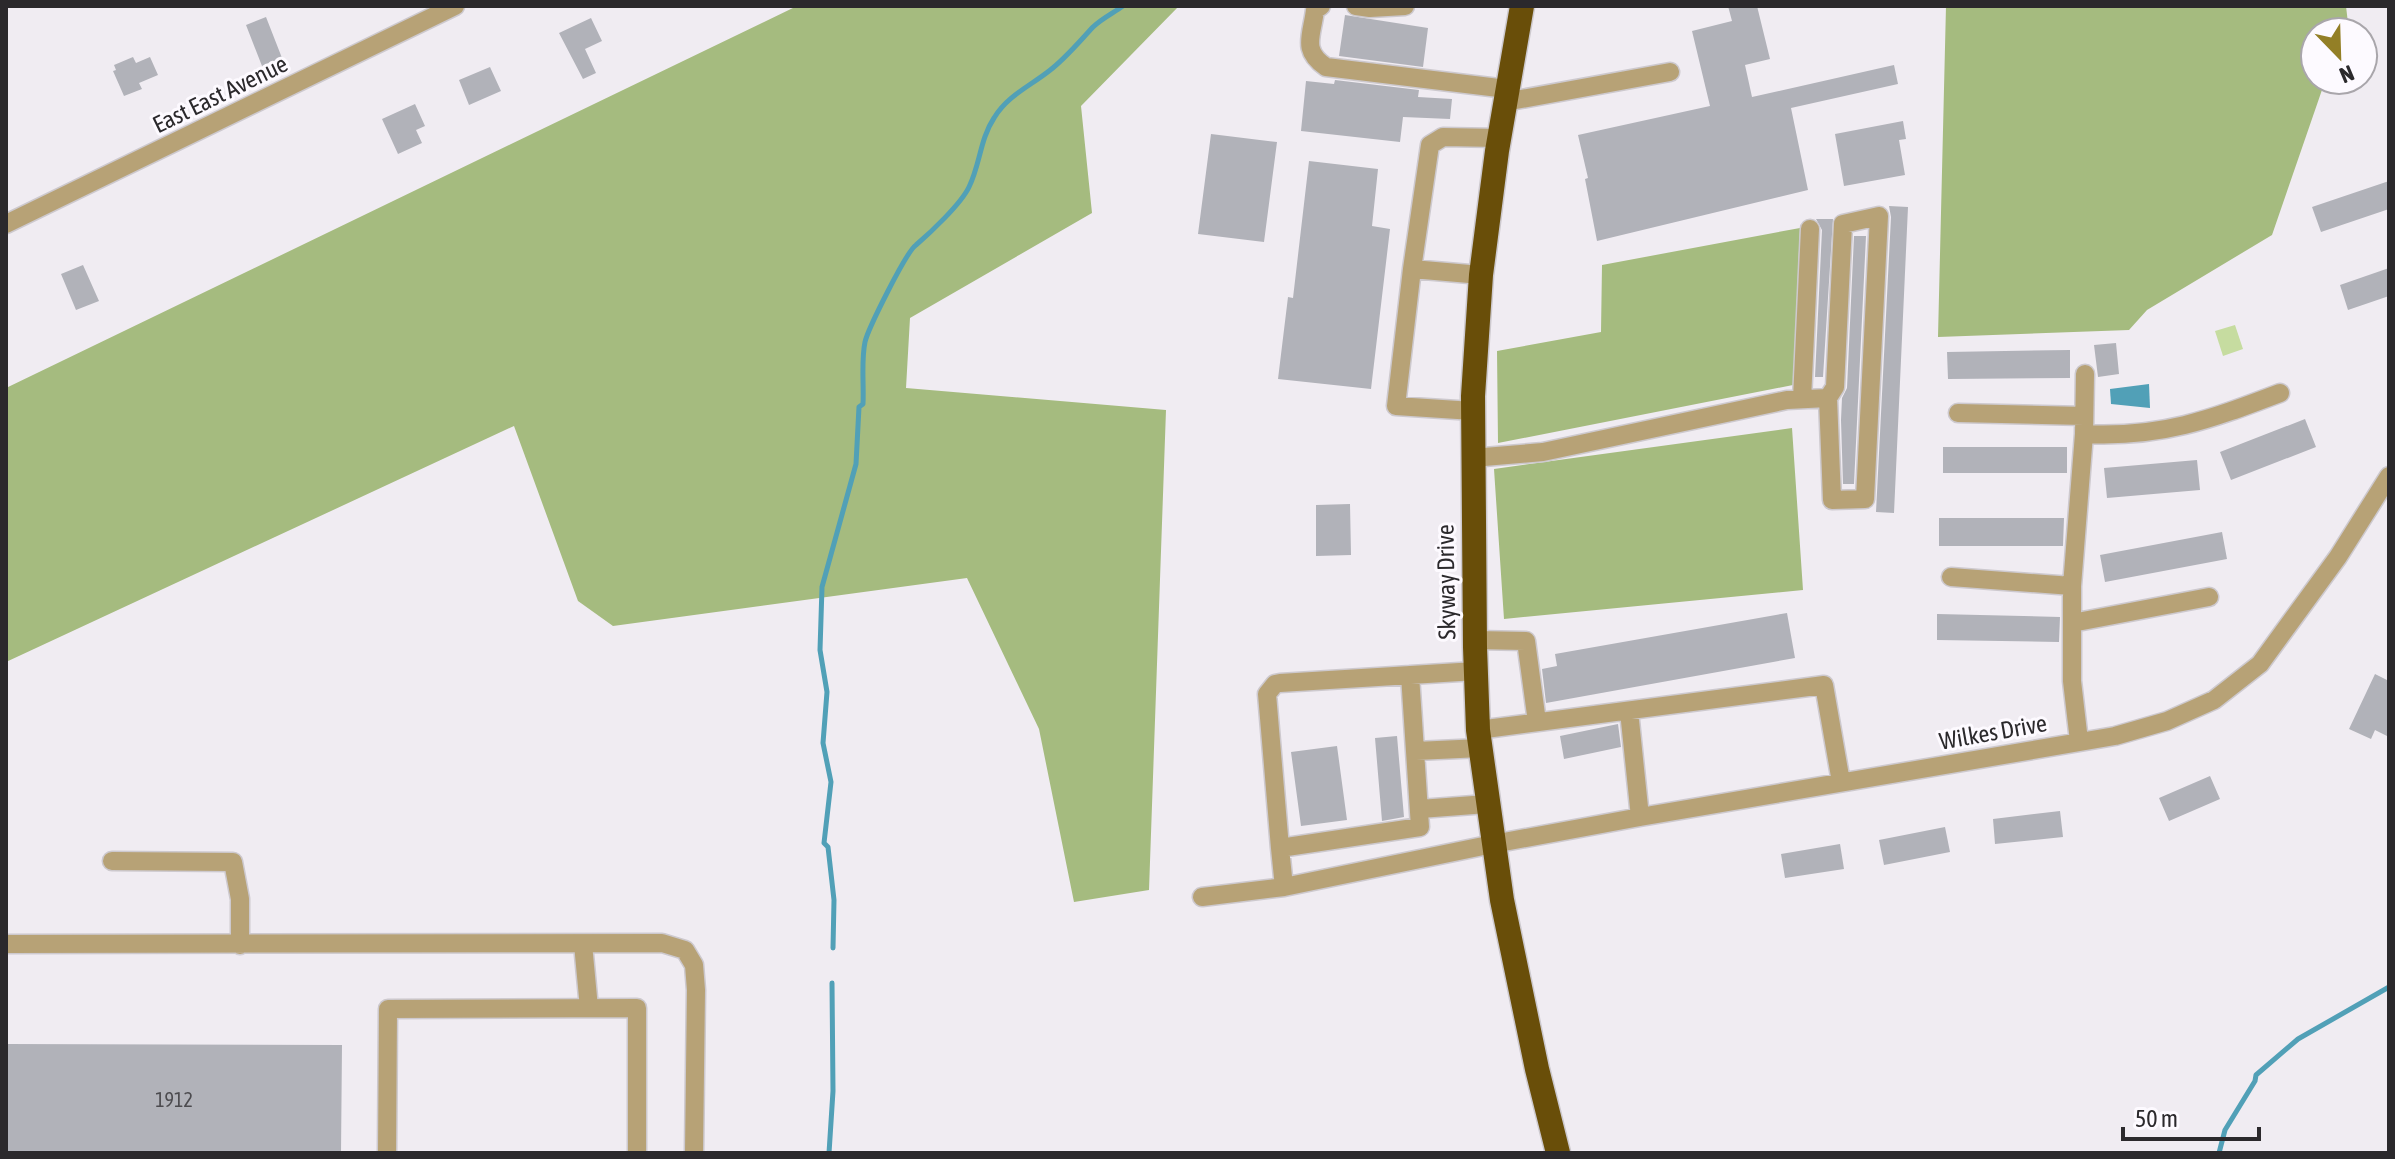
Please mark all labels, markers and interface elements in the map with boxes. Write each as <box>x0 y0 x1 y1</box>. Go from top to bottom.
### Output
north arrow <box>2299 16 2379 96</box>
street label: East East Avenue <box>148 50 292 138</box>
text: N <box>2336 60 2358 89</box>
street label: Skyway Drive <box>1431 524 1461 640</box>
street label: Wilkes Drive <box>1937 709 2049 755</box>
house number: 1912 <box>155 1088 193 1111</box>
scale bar <box>2123 1091 2259 1141</box>
text: 50 m <box>2135 1105 2178 1132</box>

